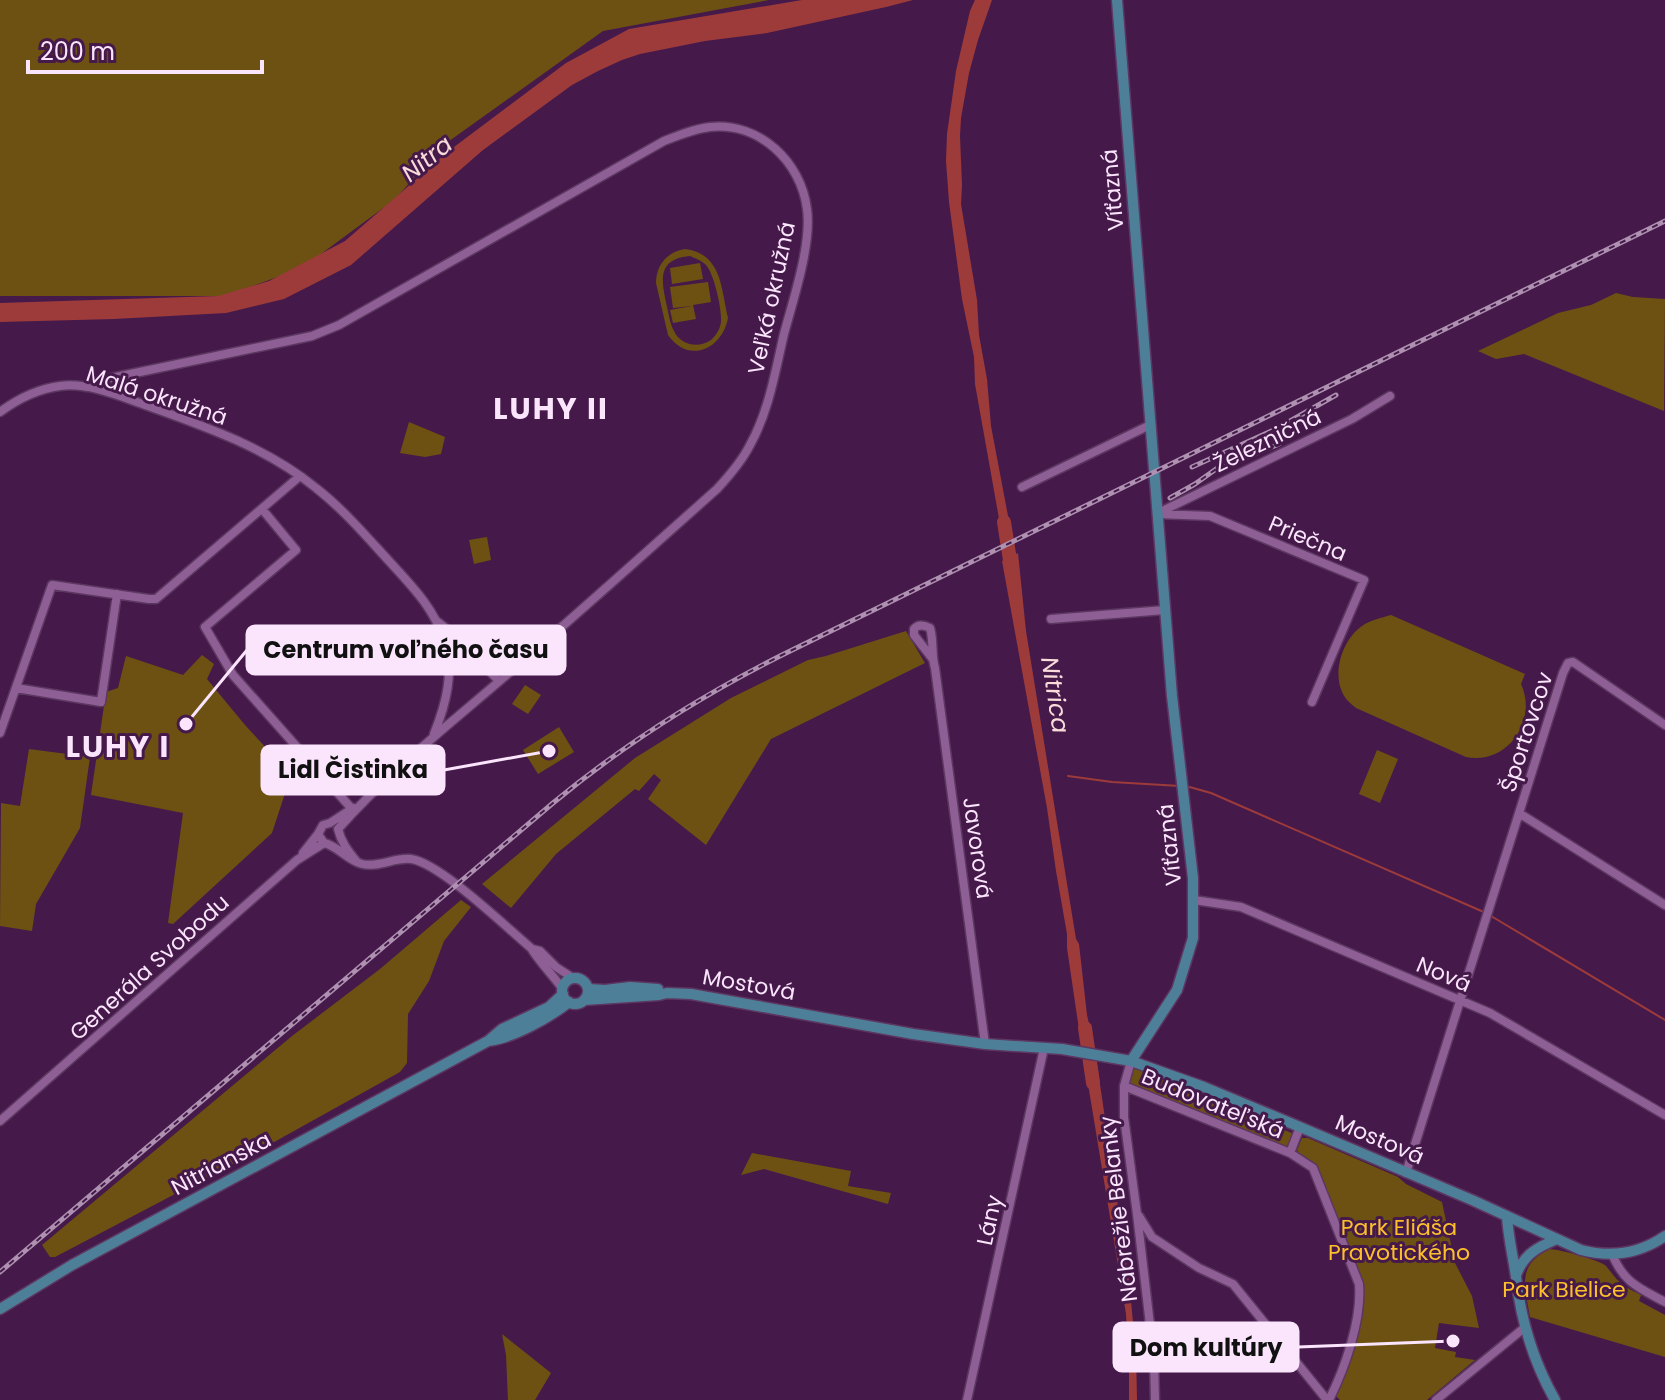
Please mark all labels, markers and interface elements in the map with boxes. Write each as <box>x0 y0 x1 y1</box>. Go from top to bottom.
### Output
scale bar <box>28 24 262 74</box>
text: 200 m <box>40 35 115 68</box>
water label: Nitra <box>394 128 459 189</box>
street label: Víťazná <box>1093 148 1132 232</box>
street label: Veľká okružná <box>740 219 803 377</box>
street label: Malá okružná <box>82 358 231 433</box>
district label: LUHY II <box>493 387 609 430</box>
street label: Železničná <box>1208 401 1326 480</box>
street label: Priečna <box>1264 508 1352 569</box>
callout: Centrum voľného času <box>247 626 565 674</box>
text: Centrum voľného času <box>263 633 549 666</box>
water label: Nitrica <box>1033 654 1078 736</box>
street label: Športovcov <box>1493 668 1561 796</box>
district label: LUHY I <box>66 725 170 768</box>
callout: Lidl Čistinka <box>262 746 444 794</box>
text: Lidl Čistinka <box>278 753 428 786</box>
street label: Javorová <box>955 795 1000 901</box>
street label: Víťazná <box>1150 802 1189 887</box>
street label: Generála Svobodu <box>63 887 236 1047</box>
street label: Nová <box>1412 949 1476 1000</box>
street label: Mostová <box>700 961 798 1008</box>
street label: Budovateľská <box>1137 1061 1289 1146</box>
street label: Mostová <box>1331 1107 1429 1172</box>
street label: Nábrežie Belanky <box>1092 1114 1145 1304</box>
street label: Nitrianska <box>166 1124 277 1203</box>
street label: Lány <box>969 1191 1010 1248</box>
park label: Park Eliáša Pravotického <box>1328 1212 1470 1268</box>
park label: Park Bielice <box>1502 1274 1626 1305</box>
callout: Dom kultúry <box>1114 1323 1298 1371</box>
text: Dom kultúry <box>1130 1331 1283 1364</box>

